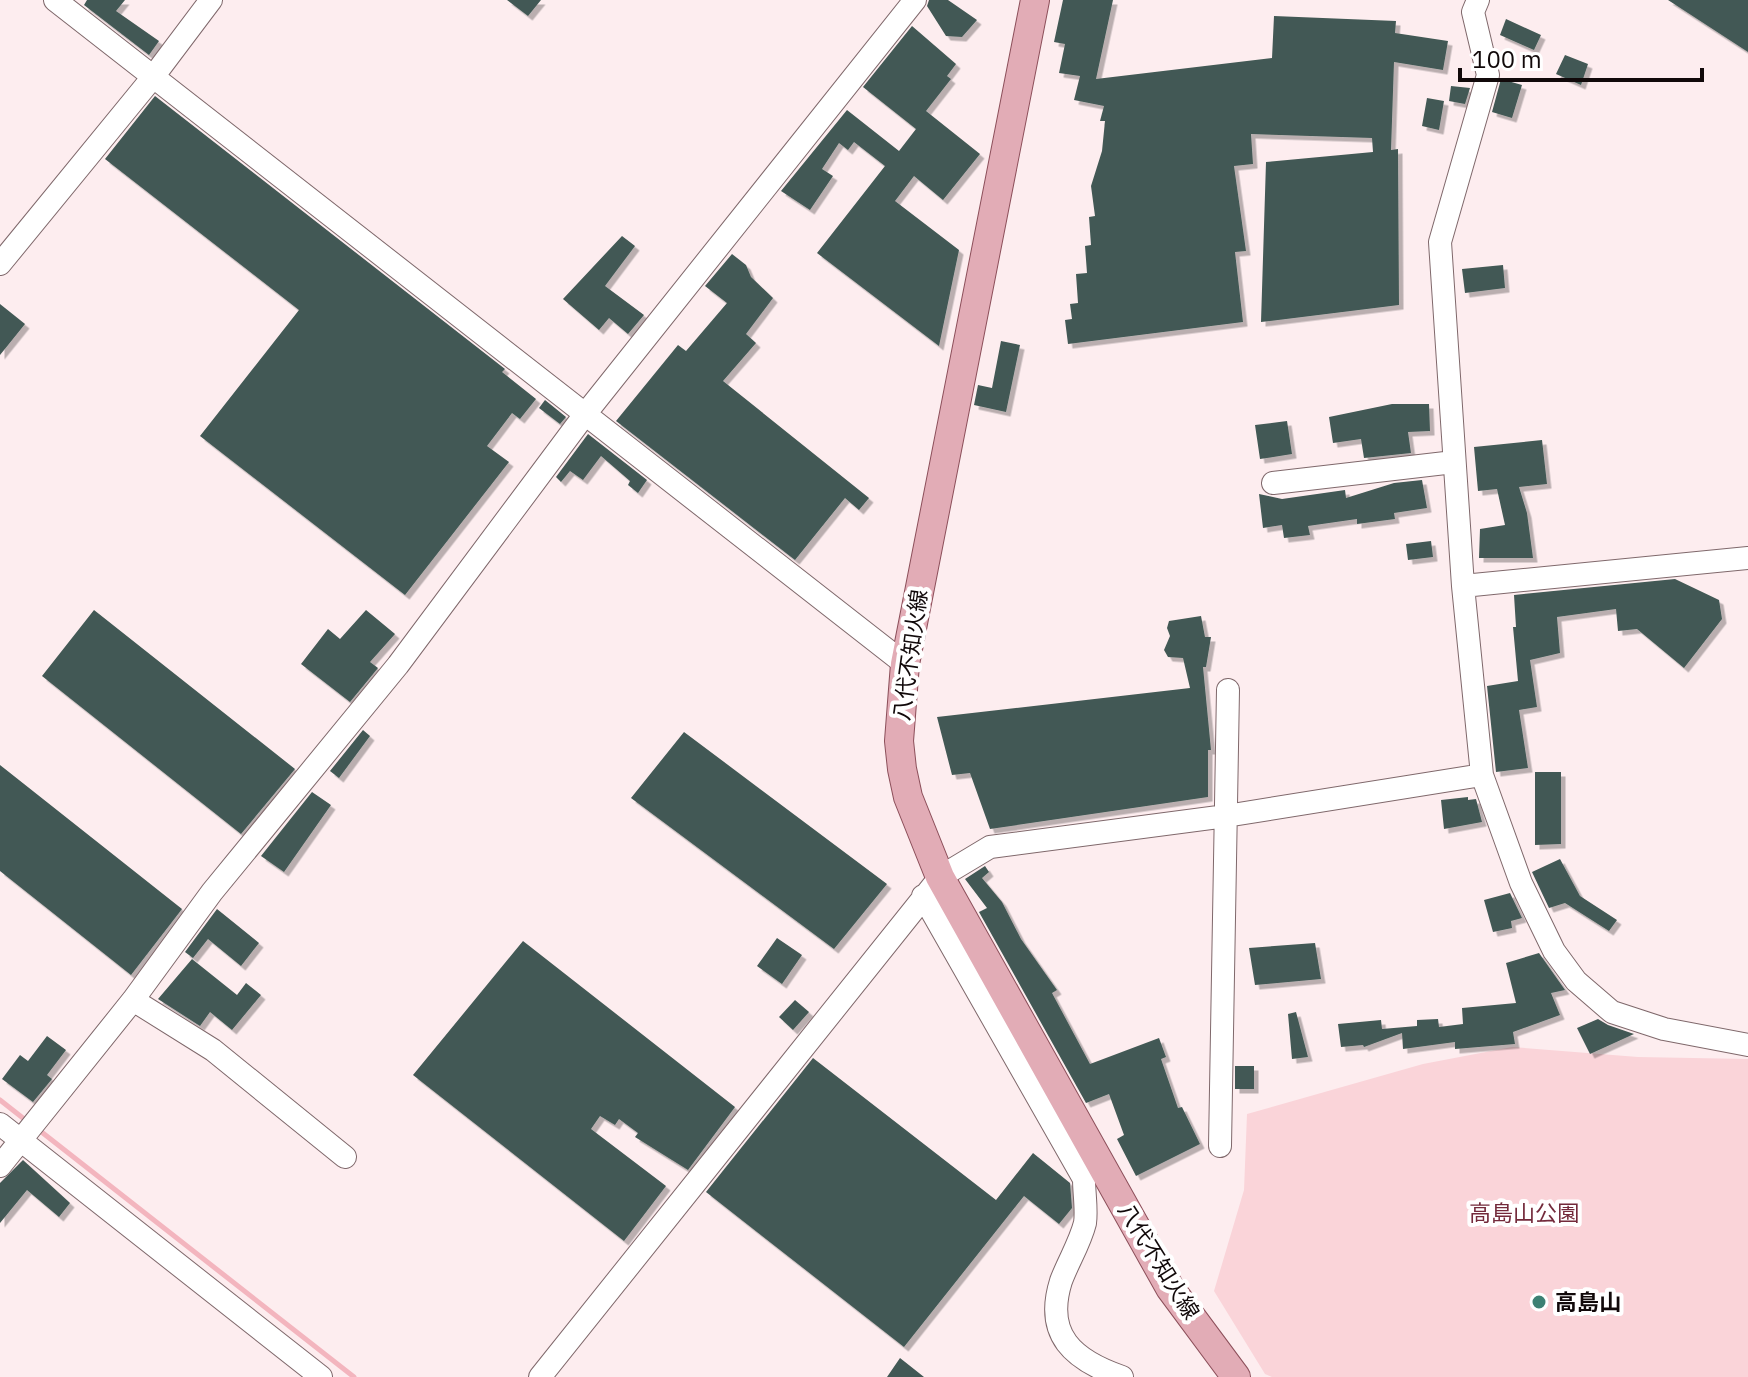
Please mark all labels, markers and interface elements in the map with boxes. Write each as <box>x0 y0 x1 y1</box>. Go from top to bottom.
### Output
scale bar <box>1460 32 1702 82</box>
text: 100 m <box>1472 43 1542 75</box>
street label: 八代不知火線 <box>886 588 933 722</box>
street label: 八代不知火線 <box>1112 1197 1207 1324</box>
park label: 高島山公園 <box>1469 1198 1579 1227</box>
place label: 高島山 <box>1555 1287 1621 1316</box>
marker: 高島山 <box>1530 1293 1548 1311</box>

